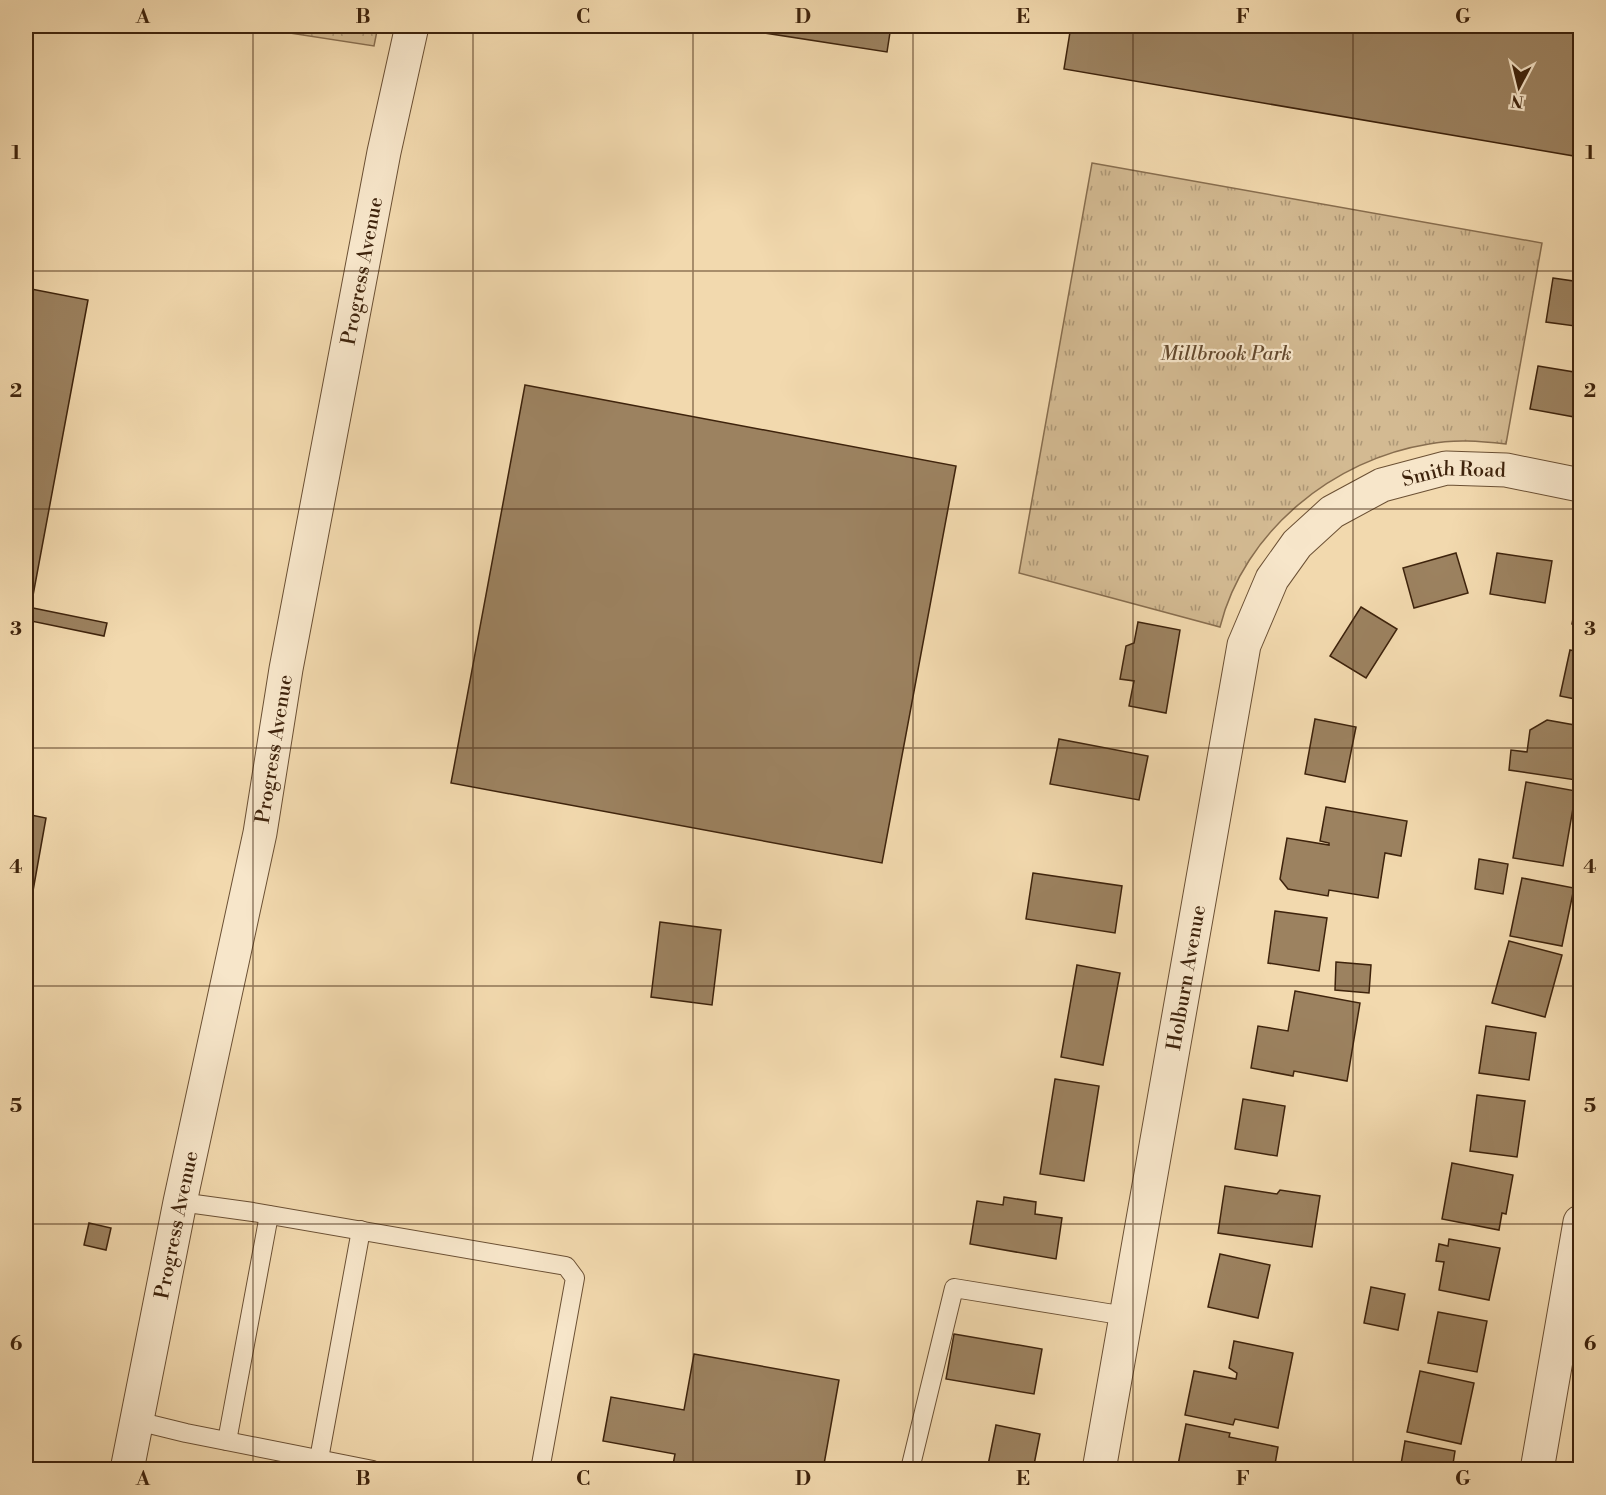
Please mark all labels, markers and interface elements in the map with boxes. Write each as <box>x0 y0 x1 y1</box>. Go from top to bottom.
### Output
text: A <box>135 5 151 30</box>
text: B <box>355 5 371 30</box>
text: C <box>576 5 590 30</box>
text: D <box>795 5 811 30</box>
text: E <box>1016 5 1030 30</box>
text: F <box>1236 5 1250 30</box>
text: G <box>1455 5 1471 30</box>
north arrow <box>1489 57 1549 117</box>
text: N <box>1509 90 1525 112</box>
text: 1 <box>11 141 21 166</box>
text: 1 <box>1585 141 1595 166</box>
street label: Progress Avenue <box>337 195 389 347</box>
park label: Millbrook Park <box>1160 342 1292 367</box>
text: 2 <box>10 379 22 404</box>
text: 2 <box>1584 379 1596 404</box>
street label: Smith Road <box>1399 457 1507 493</box>
text: 3 <box>10 617 22 642</box>
text: 3 <box>1584 617 1596 642</box>
street label: Progress Avenue <box>251 673 299 825</box>
text: 4 <box>9 855 23 880</box>
text: 4 <box>1583 855 1597 880</box>
street label: Holburn Avenue <box>1162 903 1212 1052</box>
text: 5 <box>10 1094 22 1119</box>
text: 5 <box>1584 1094 1596 1119</box>
street label: Progress Avenue <box>150 1149 205 1301</box>
text: 6 <box>10 1332 23 1357</box>
text: 6 <box>1584 1332 1597 1357</box>
text: A <box>135 1467 151 1492</box>
text: B <box>355 1467 371 1492</box>
text: C <box>576 1467 590 1492</box>
text: D <box>795 1467 811 1492</box>
text: E <box>1016 1467 1030 1492</box>
text: F <box>1236 1467 1250 1492</box>
text: G <box>1455 1467 1471 1492</box>

